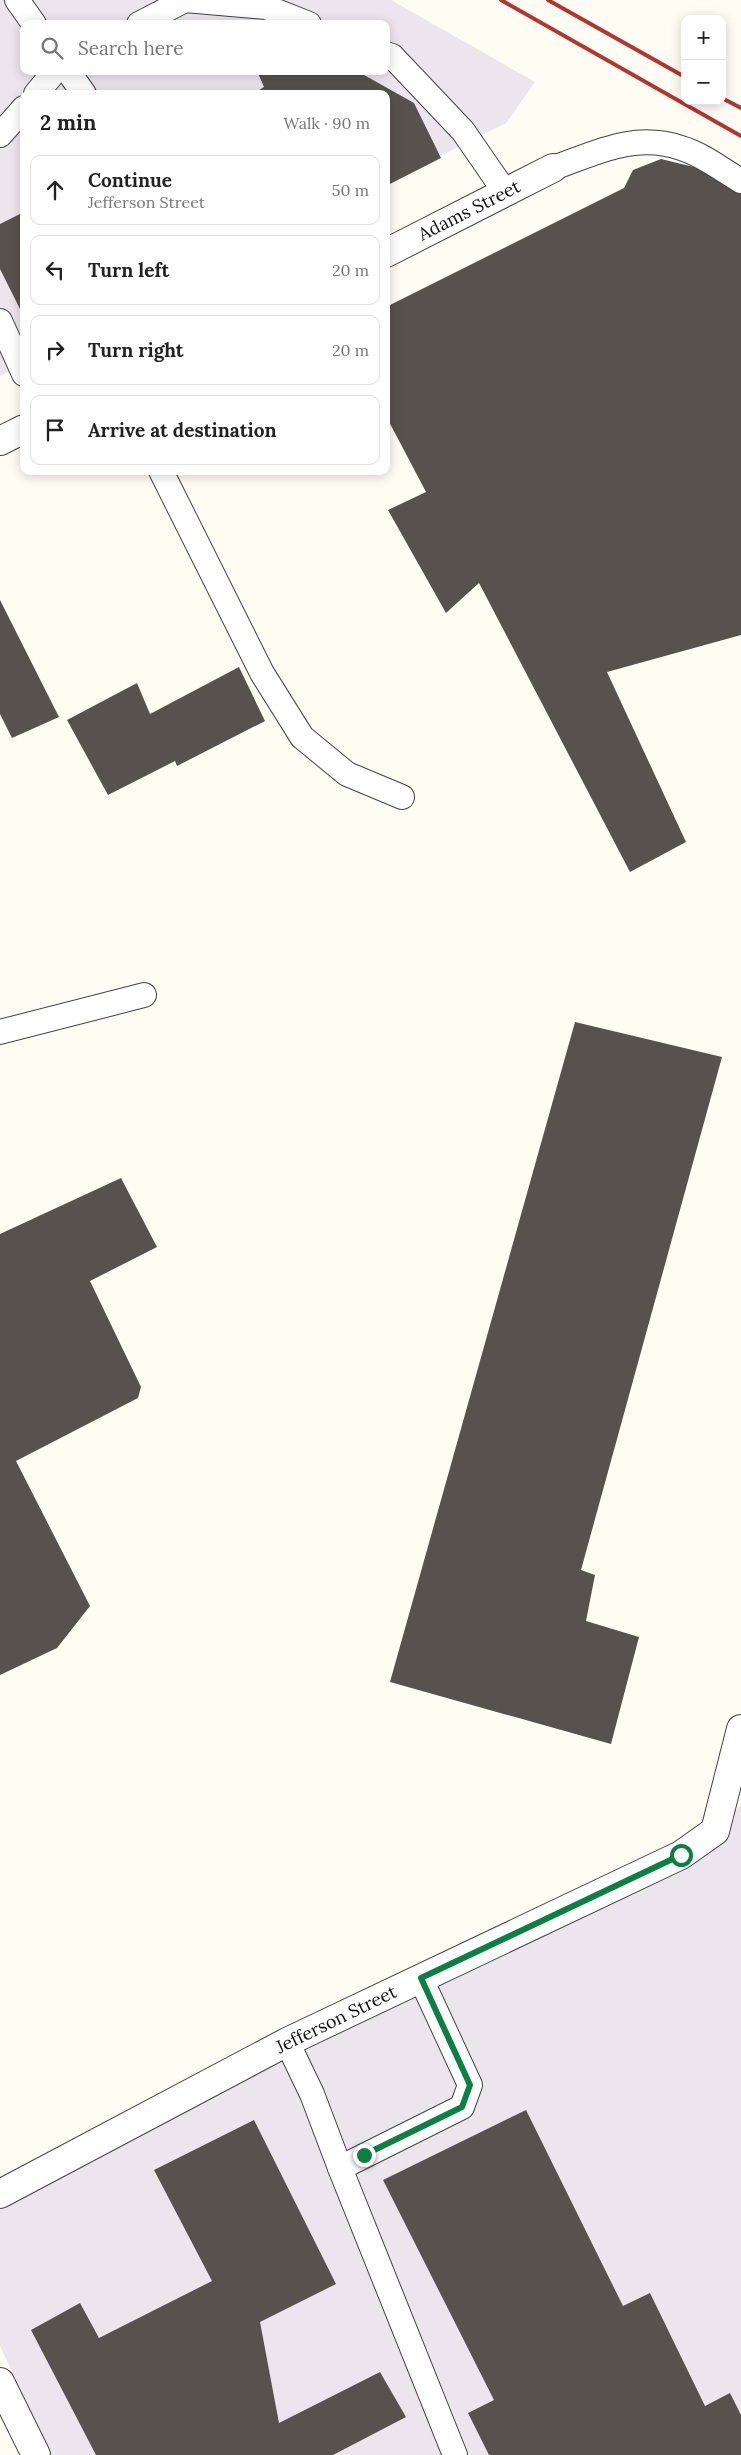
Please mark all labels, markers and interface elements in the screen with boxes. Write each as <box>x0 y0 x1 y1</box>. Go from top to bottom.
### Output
map controls <box>681 15 726 105</box>
button: + <box>681 15 726 60</box>
search box <box>20 20 390 75</box>
icon: search <box>38 34 66 62</box>
text: Search here <box>78 36 184 60</box>
button: − <box>681 60 726 105</box>
text: 2 min <box>40 109 96 136</box>
text: Walk · 90 m <box>283 113 370 133</box>
text: Continue <box>88 168 172 192</box>
street label: Adams Street <box>413 174 524 246</box>
icon: ahead <box>41 176 69 204</box>
text: 50 m <box>332 180 369 200</box>
text: Jefferson Street <box>88 192 205 212</box>
icon: left <box>41 256 69 284</box>
text: Turn left <box>88 258 169 282</box>
text: 20 m <box>332 260 369 280</box>
icon: right <box>41 336 69 364</box>
text: Turn right <box>88 338 184 362</box>
text: 20 m <box>332 340 369 360</box>
icon: arrive <box>41 416 69 444</box>
text: Arrive at destination <box>88 418 277 442</box>
route start <box>670 1844 693 1867</box>
street label: Jefferson Street <box>271 1980 400 2059</box>
route end <box>353 2144 376 2167</box>

